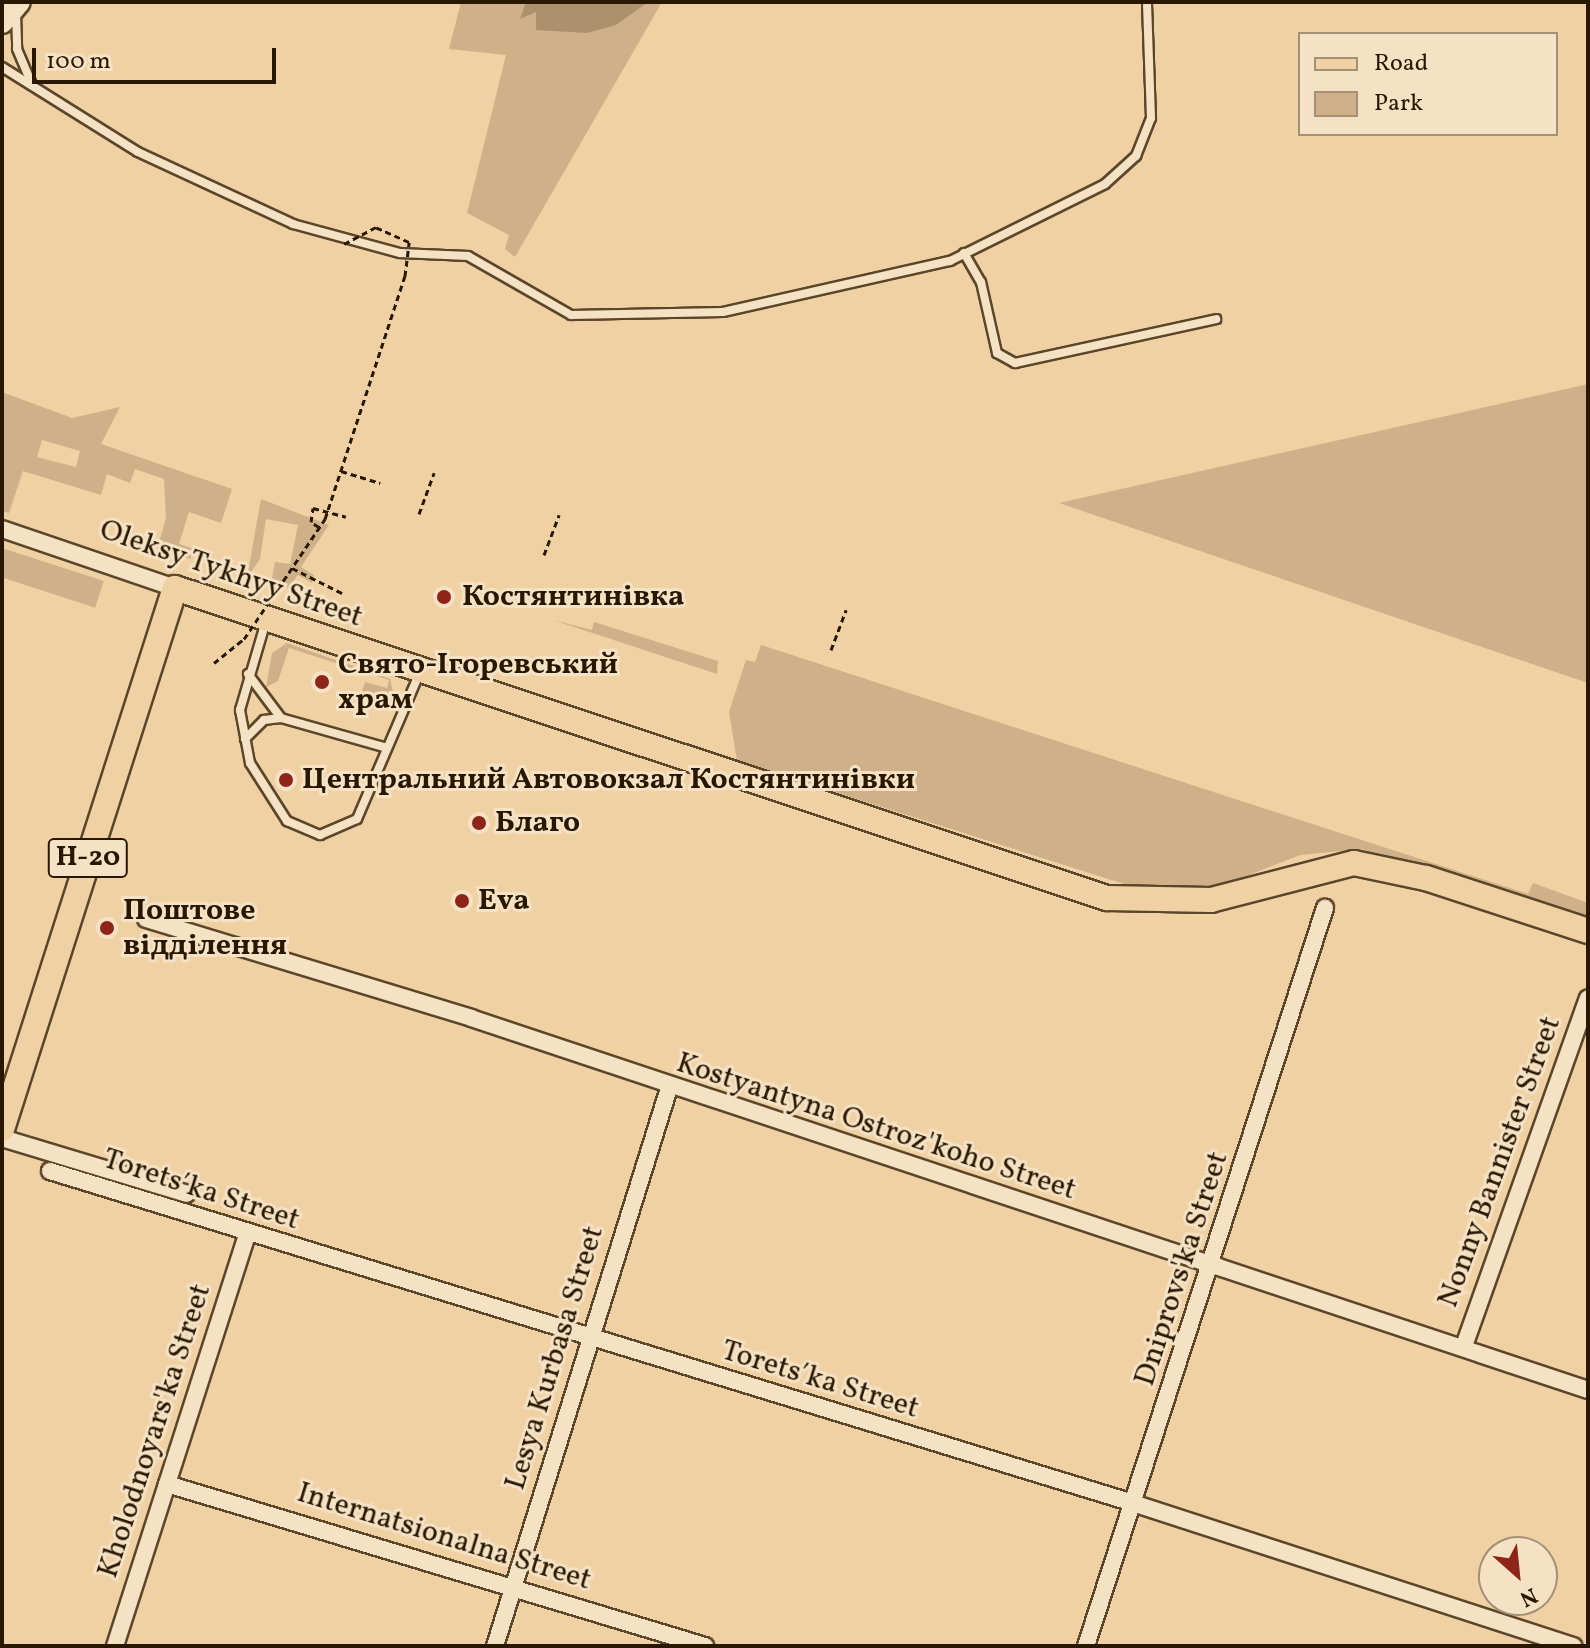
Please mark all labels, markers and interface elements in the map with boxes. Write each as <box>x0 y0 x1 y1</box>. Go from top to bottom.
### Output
scale bar <box>36 32 280 82</box>
legend <box>1298 32 1558 136</box>
text: 100 m <box>46 45 111 79</box>
text: Road <box>1374 47 1428 81</box>
text: Park <box>1374 87 1423 121</box>
street label: Oleksy Tykhyy Street <box>94 512 368 636</box>
place label: Костянтинівка <box>462 579 684 615</box>
marker: Костянтинівка <box>433 586 455 608</box>
place label: Свято-Ігоревський храм <box>338 647 618 718</box>
marker: Свято-Ігоревський храм <box>313 673 331 691</box>
place label: Центральний Автовокзал Костянтинівки <box>302 762 915 798</box>
marker: Центральний Автовокзал Костянтинівки <box>277 771 295 789</box>
place label: Благо <box>495 805 580 841</box>
marker: Благо <box>470 814 488 832</box>
road number: Н-20 <box>46 834 130 882</box>
place label: Eva <box>478 883 530 919</box>
marker: Eva <box>453 892 471 910</box>
place label: Поштове відділення <box>123 893 287 964</box>
marker: Поштове відділення <box>98 919 116 937</box>
street label: Nonny Bannister Street <box>1430 1011 1570 1313</box>
street label: Kostyantyna Ostroz'koho Street <box>672 1045 1080 1209</box>
street label: Toretsʹka Street <box>98 1141 304 1239</box>
street label: Dniprovs'ka Street <box>1127 1147 1237 1391</box>
street label: Lesya Kurbasa Street <box>498 1222 612 1494</box>
street label: Kholodnoyars'ka Street <box>90 1279 220 1583</box>
street label: Toretsʹka Street <box>717 1333 923 1427</box>
street label: Internatsionalna Street <box>293 1475 595 1599</box>
north arrow <box>1478 1536 1558 1616</box>
text: N <box>1514 1579 1542 1613</box>

